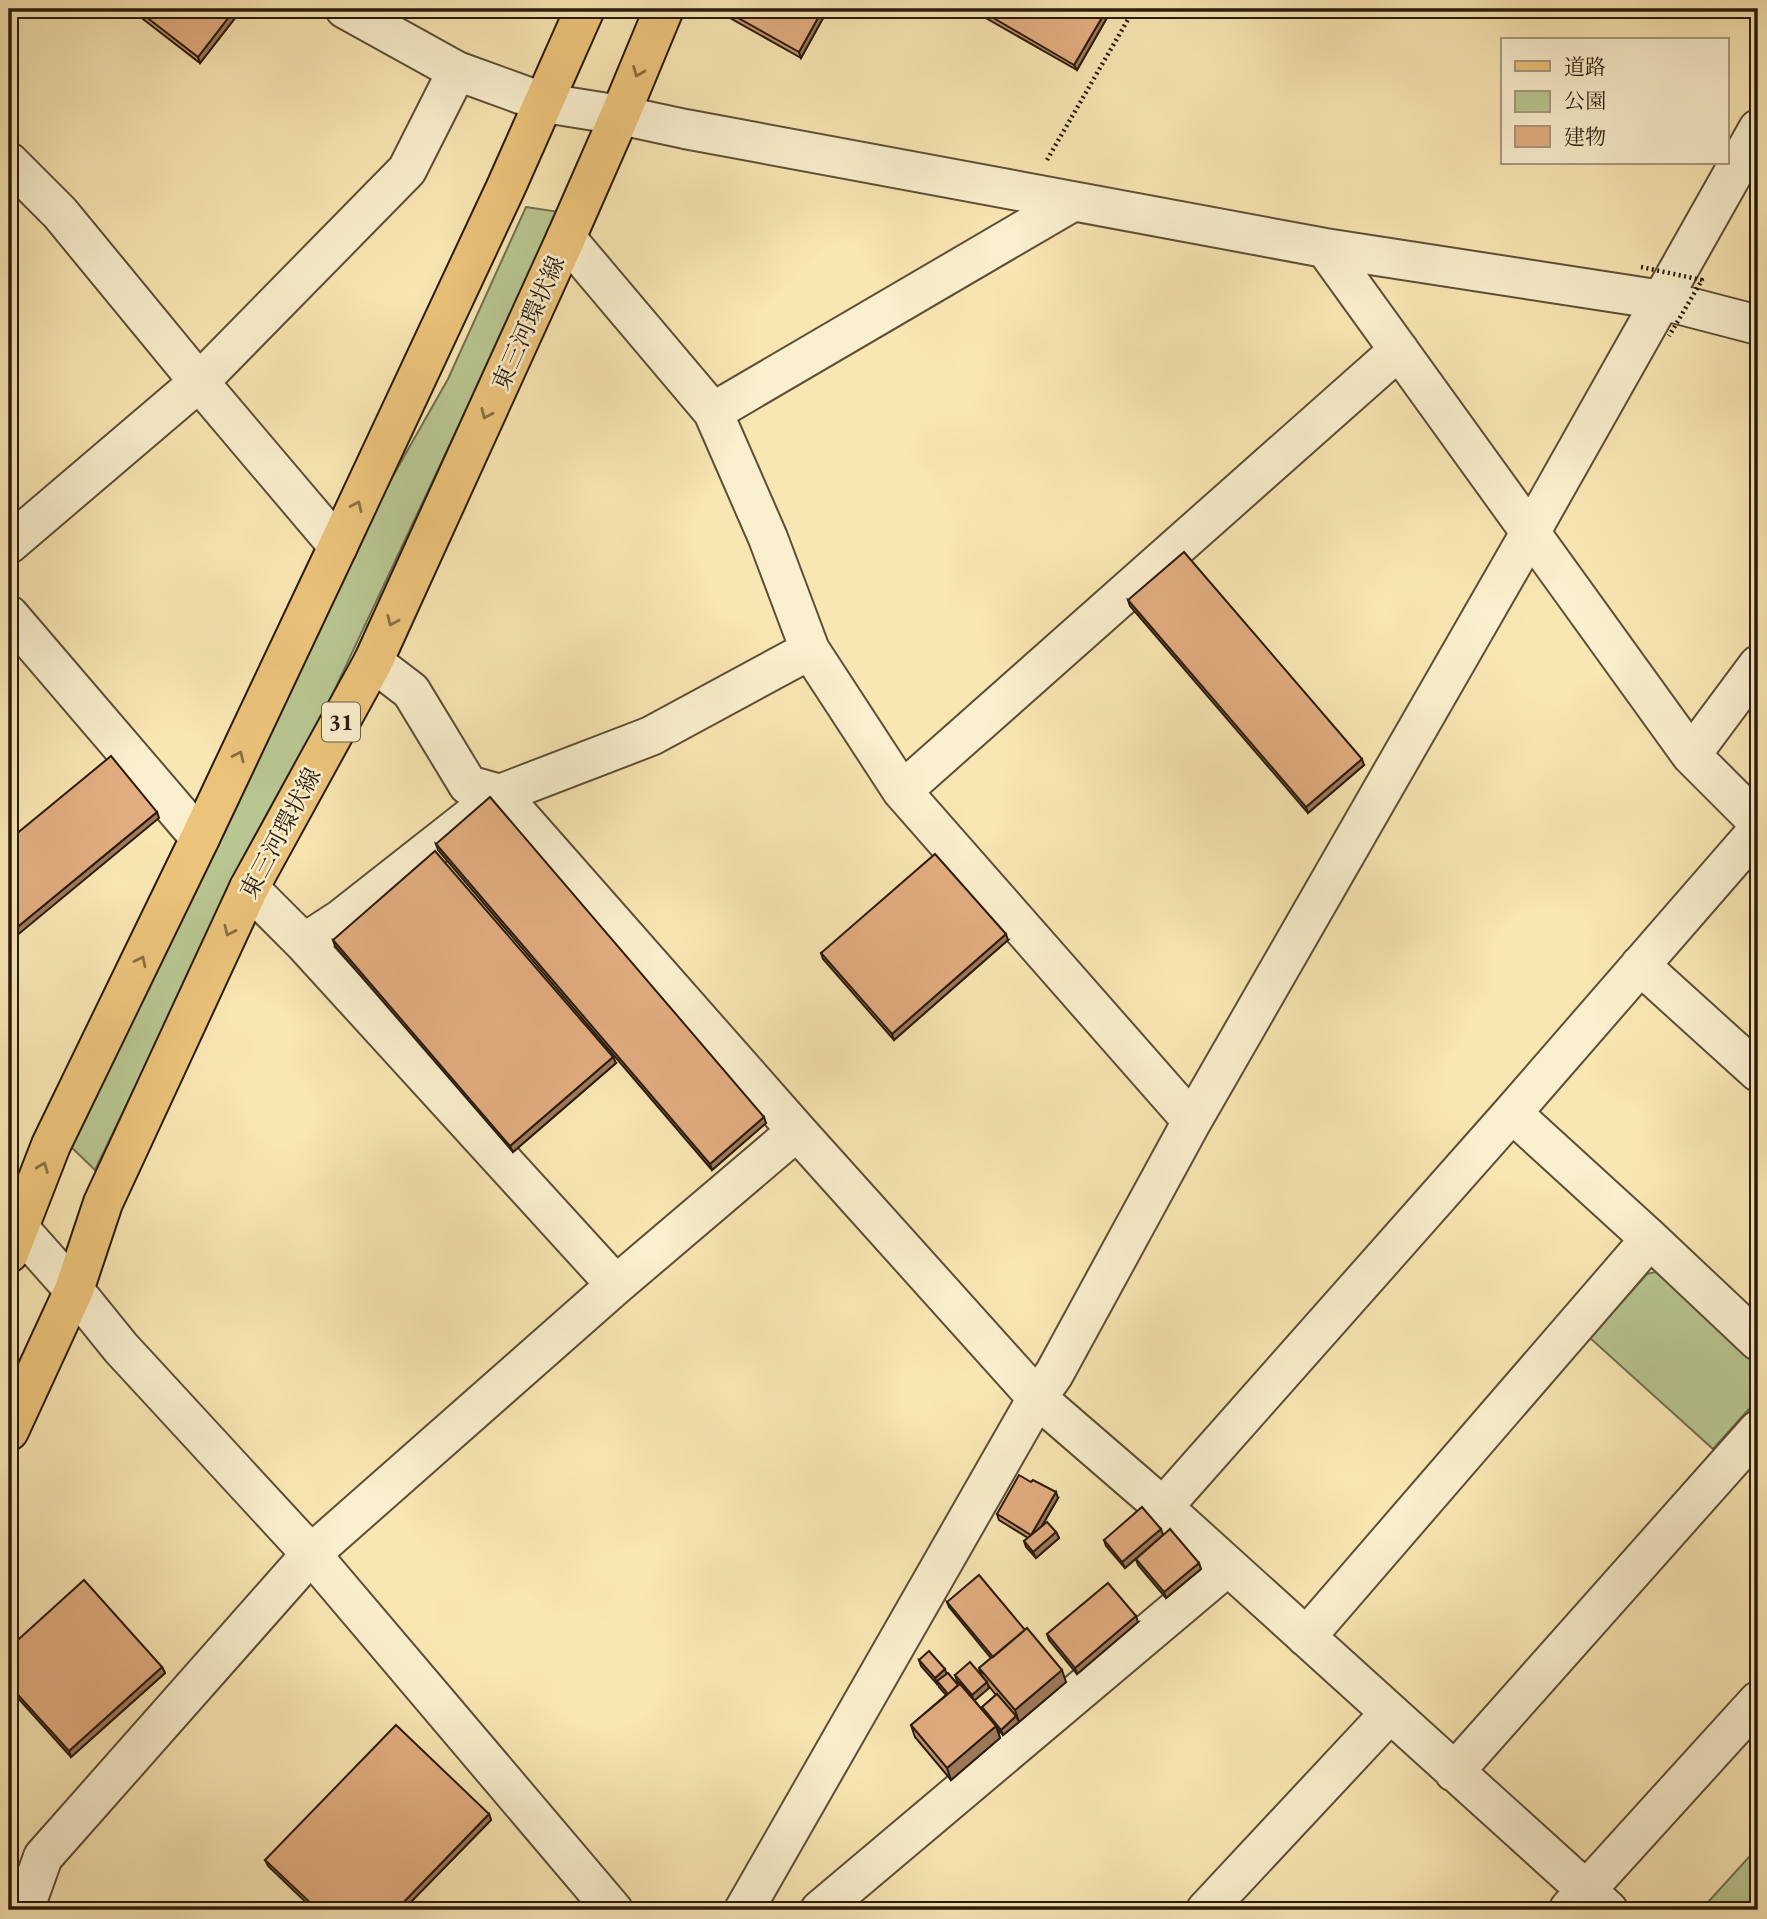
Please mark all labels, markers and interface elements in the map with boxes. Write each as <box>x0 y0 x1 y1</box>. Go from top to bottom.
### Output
legend <box>1501 38 1728 164</box>
text: 道路 <box>1564 53 1606 80</box>
one-way arrow <box>632 65 646 77</box>
text: 公園 <box>1564 87 1606 114</box>
text: 建物 <box>1564 123 1606 150</box>
street label: 東三河環状線 <box>485 251 571 395</box>
one-way arrow <box>480 407 494 419</box>
one-way arrow <box>349 501 363 513</box>
one-way arrow <box>386 614 400 627</box>
road number: 31 <box>322 702 360 742</box>
one-way arrow <box>231 751 245 763</box>
street label: 東三河環状線 <box>233 762 327 904</box>
one-way arrow <box>223 924 237 936</box>
one-way arrow <box>132 956 146 968</box>
one-way arrow <box>34 1161 48 1173</box>

